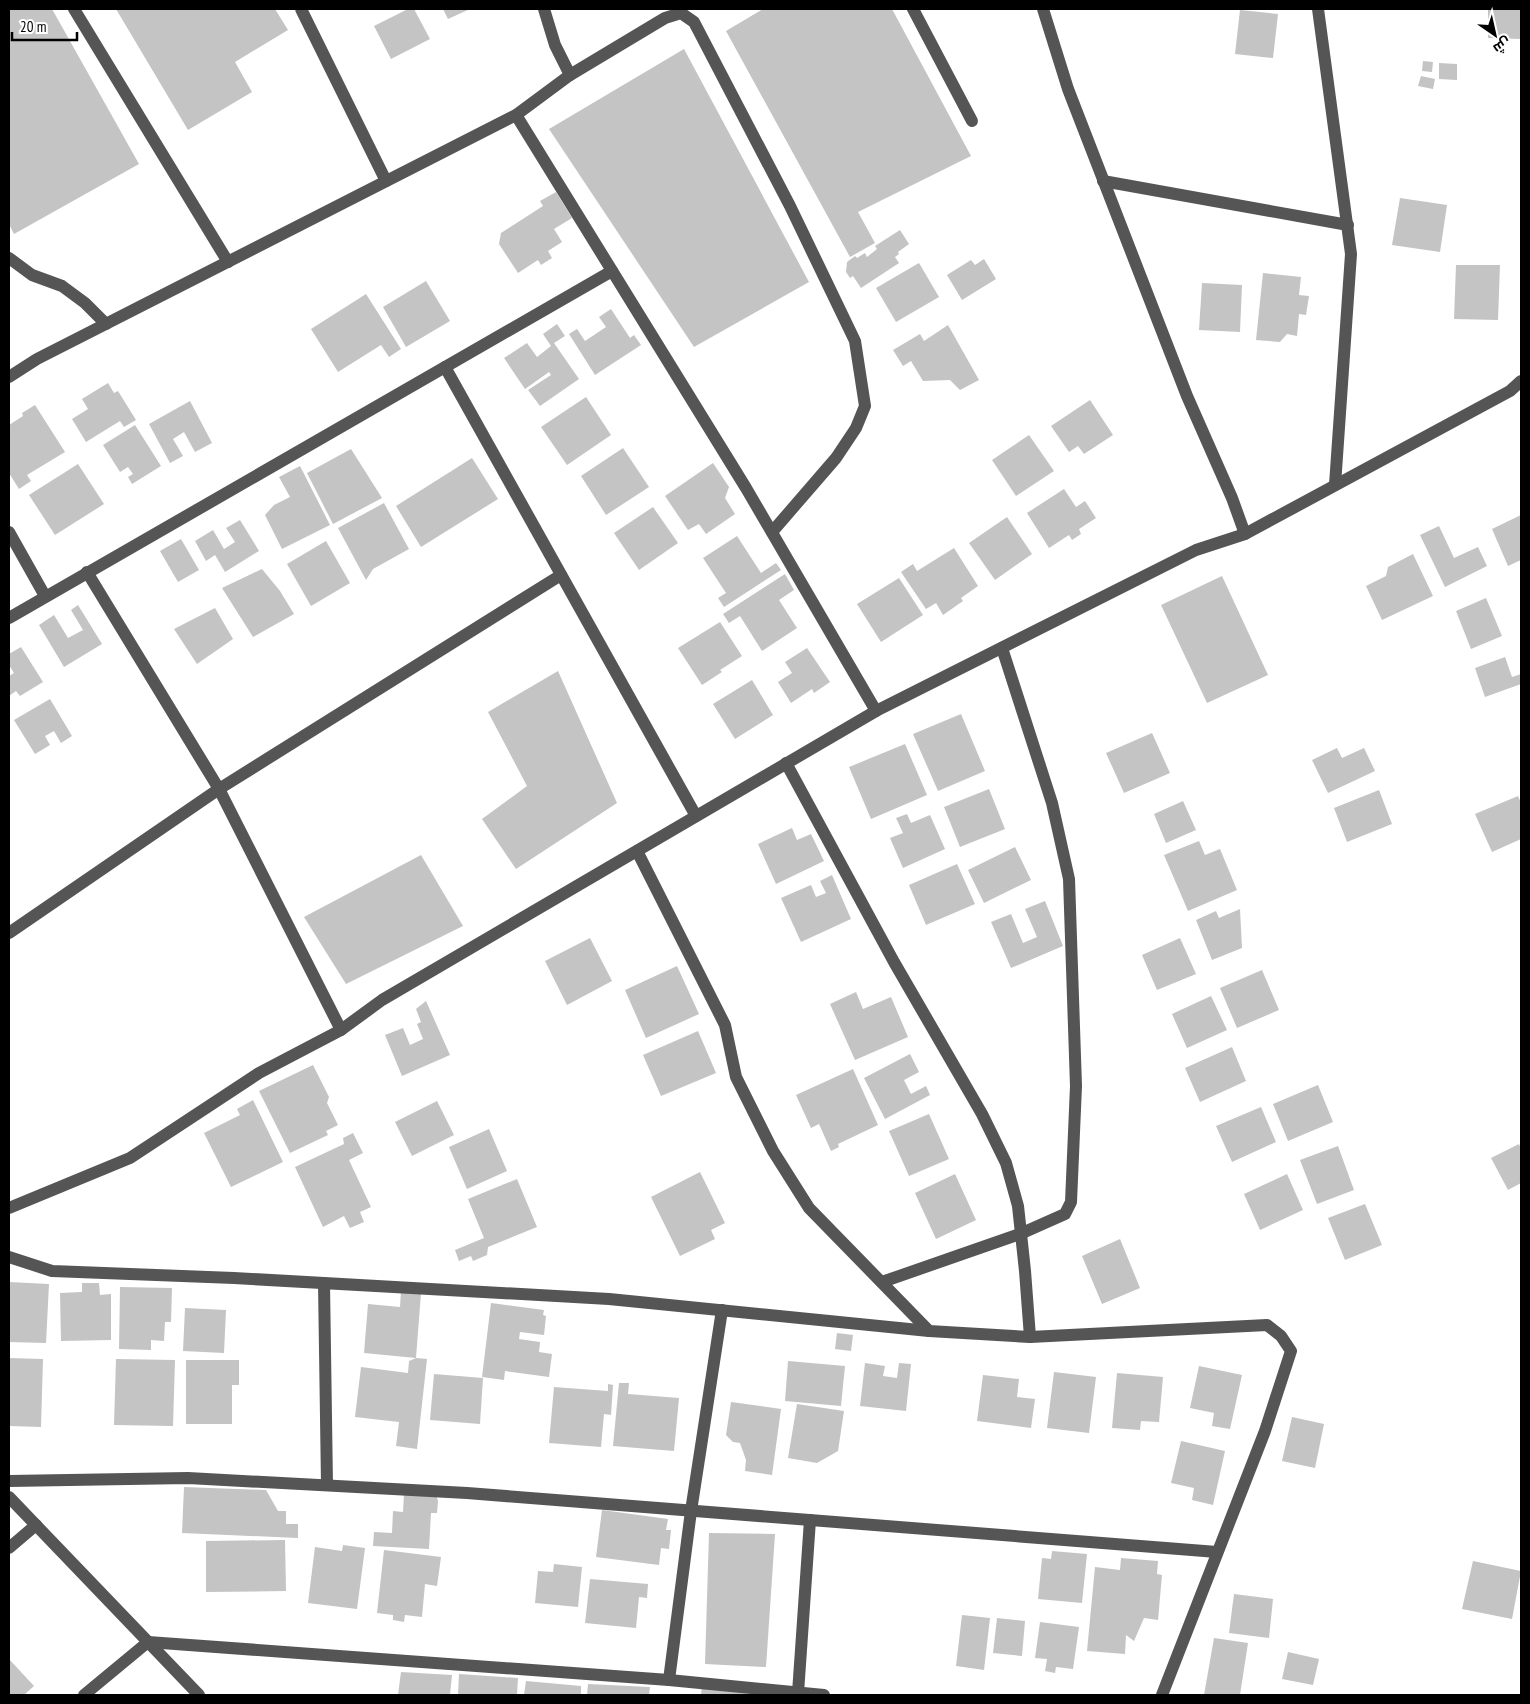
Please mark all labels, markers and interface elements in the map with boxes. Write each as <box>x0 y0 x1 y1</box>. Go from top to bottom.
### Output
scale bar <box>12 10 78 42</box>
north arrow <box>1470 10 1520 60</box>
text: 20 m <box>20 17 46 36</box>
text: ش <box>1490 33 1515 58</box>

